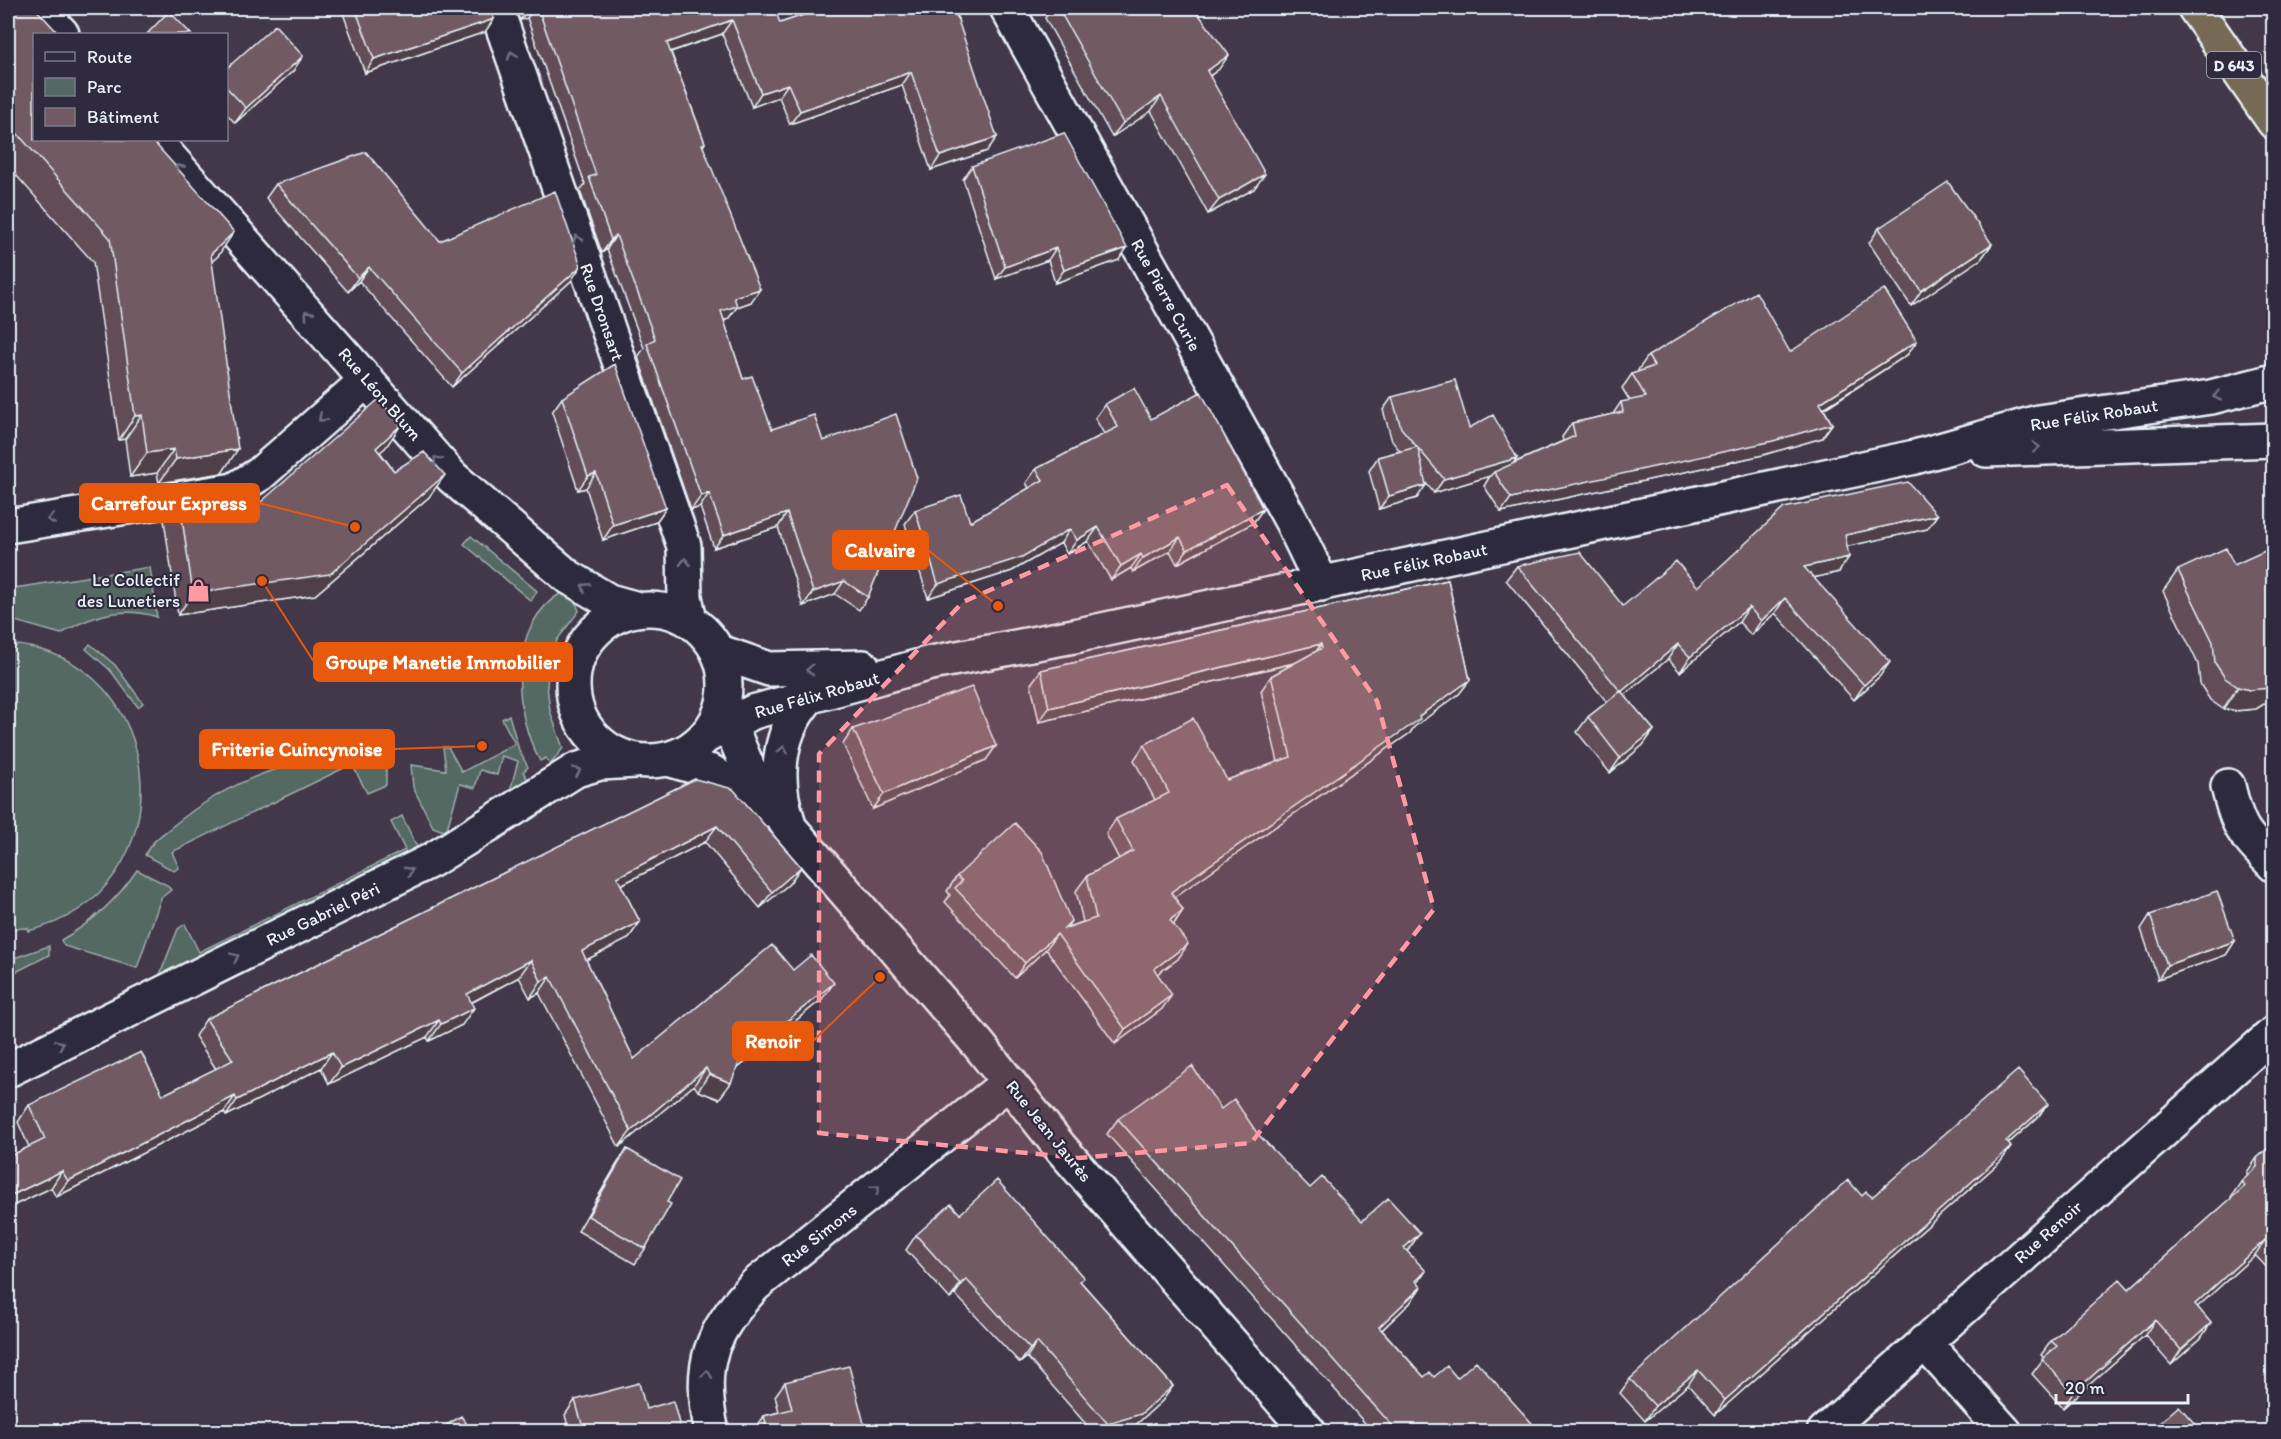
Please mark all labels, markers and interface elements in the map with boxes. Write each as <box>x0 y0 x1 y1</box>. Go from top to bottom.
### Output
legend <box>33 33 228 141</box>
text: Route <box>87 46 132 68</box>
one-way arrow <box>507 50 520 61</box>
road number: D 643 <box>2207 52 2261 78</box>
text: Parc <box>87 76 121 98</box>
text: Bâtiment <box>87 106 160 128</box>
one-way arrow <box>175 164 186 175</box>
one-way arrow <box>571 234 584 245</box>
street label: Rue Pierre Curie <box>1126 235 1206 355</box>
street label: Rue Dronsart <box>575 260 629 364</box>
one-way arrow <box>304 310 315 321</box>
street label: Rue Léon Blum <box>333 343 427 445</box>
one-way arrow <box>2212 389 2222 402</box>
street label: Rue Félix Robaut <box>2029 394 2160 436</box>
one-way arrow <box>319 411 329 422</box>
one-way arrow <box>2032 441 2041 454</box>
one-way arrow <box>434 456 445 467</box>
callout: Carrefour Express <box>80 484 259 522</box>
text: Carrefour Express <box>91 491 247 516</box>
one-way arrow <box>47 513 56 525</box>
callout: Calvaire <box>833 531 928 569</box>
text: Calvaire <box>845 538 916 562</box>
street label: Rue Félix Robaut <box>1359 538 1490 586</box>
one-way arrow <box>679 558 691 567</box>
place label: Le Collectif des Lunetiers <box>77 569 180 612</box>
shop icon: Le Collectif des Lunetiers <box>185 577 211 603</box>
one-way arrow <box>580 583 591 594</box>
callout: Groupe Manetie Immobilier <box>314 643 572 681</box>
text: Groupe Manetie Immobilier <box>326 650 561 675</box>
one-way arrow <box>805 663 814 676</box>
street label: Rue Félix Robaut <box>752 667 882 723</box>
callout: Friterie Cuincynoise <box>200 730 394 768</box>
text: Friterie Cuincynoise <box>212 737 383 762</box>
one-way arrow <box>776 746 788 755</box>
one-way arrow <box>570 766 581 778</box>
one-way arrow <box>403 866 414 878</box>
street label: Rue Gabriel Péri <box>263 877 383 951</box>
one-way arrow <box>228 953 239 965</box>
callout: Renoir <box>733 1022 813 1060</box>
text: Renoir <box>745 1029 801 1053</box>
one-way arrow <box>54 1040 64 1051</box>
street label: Rue Jean Jaurès <box>1001 1075 1097 1187</box>
one-way arrow <box>869 1186 880 1197</box>
street label: Rue Renoir <box>2009 1196 2087 1268</box>
street label: Rue Simons <box>777 1199 861 1271</box>
scale bar <box>2056 1367 2188 1405</box>
one-way arrow <box>700 1369 712 1378</box>
text: 20 m <box>2065 1377 2105 1399</box>

